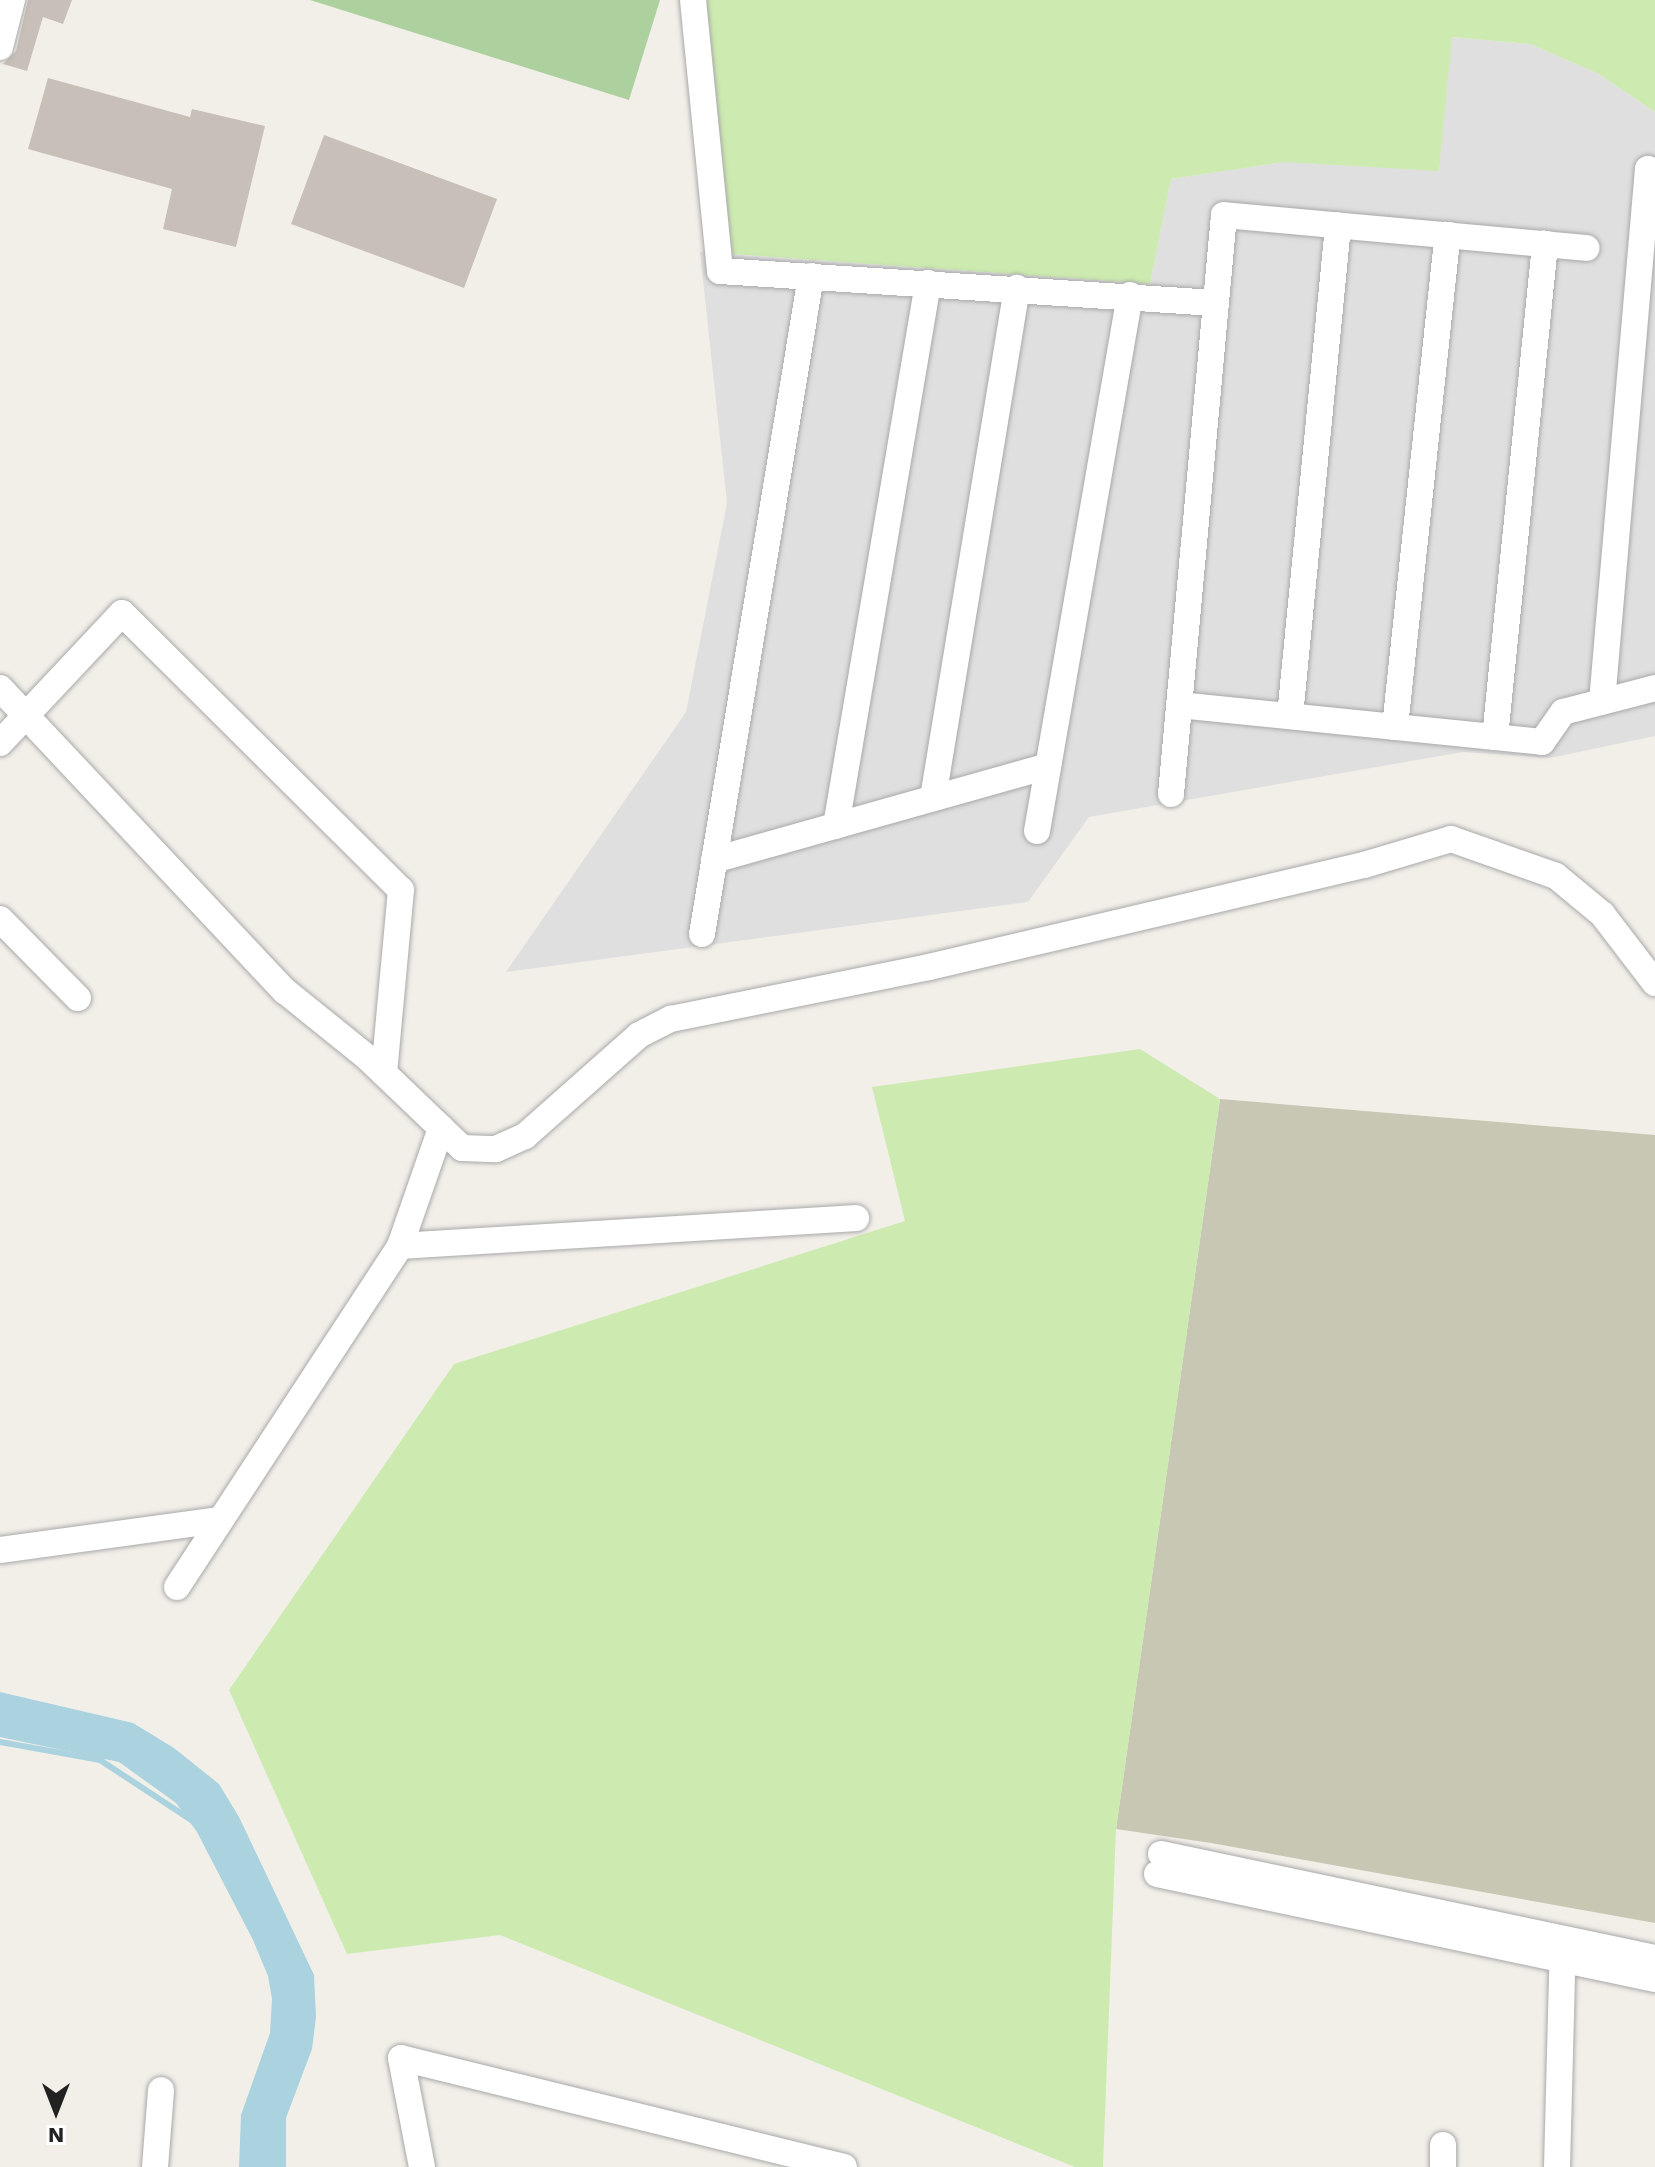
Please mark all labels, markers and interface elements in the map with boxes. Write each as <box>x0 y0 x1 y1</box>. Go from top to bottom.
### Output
north arrow <box>16 2071 96 2151</box>
text: N <box>48 2123 64 2148</box>

